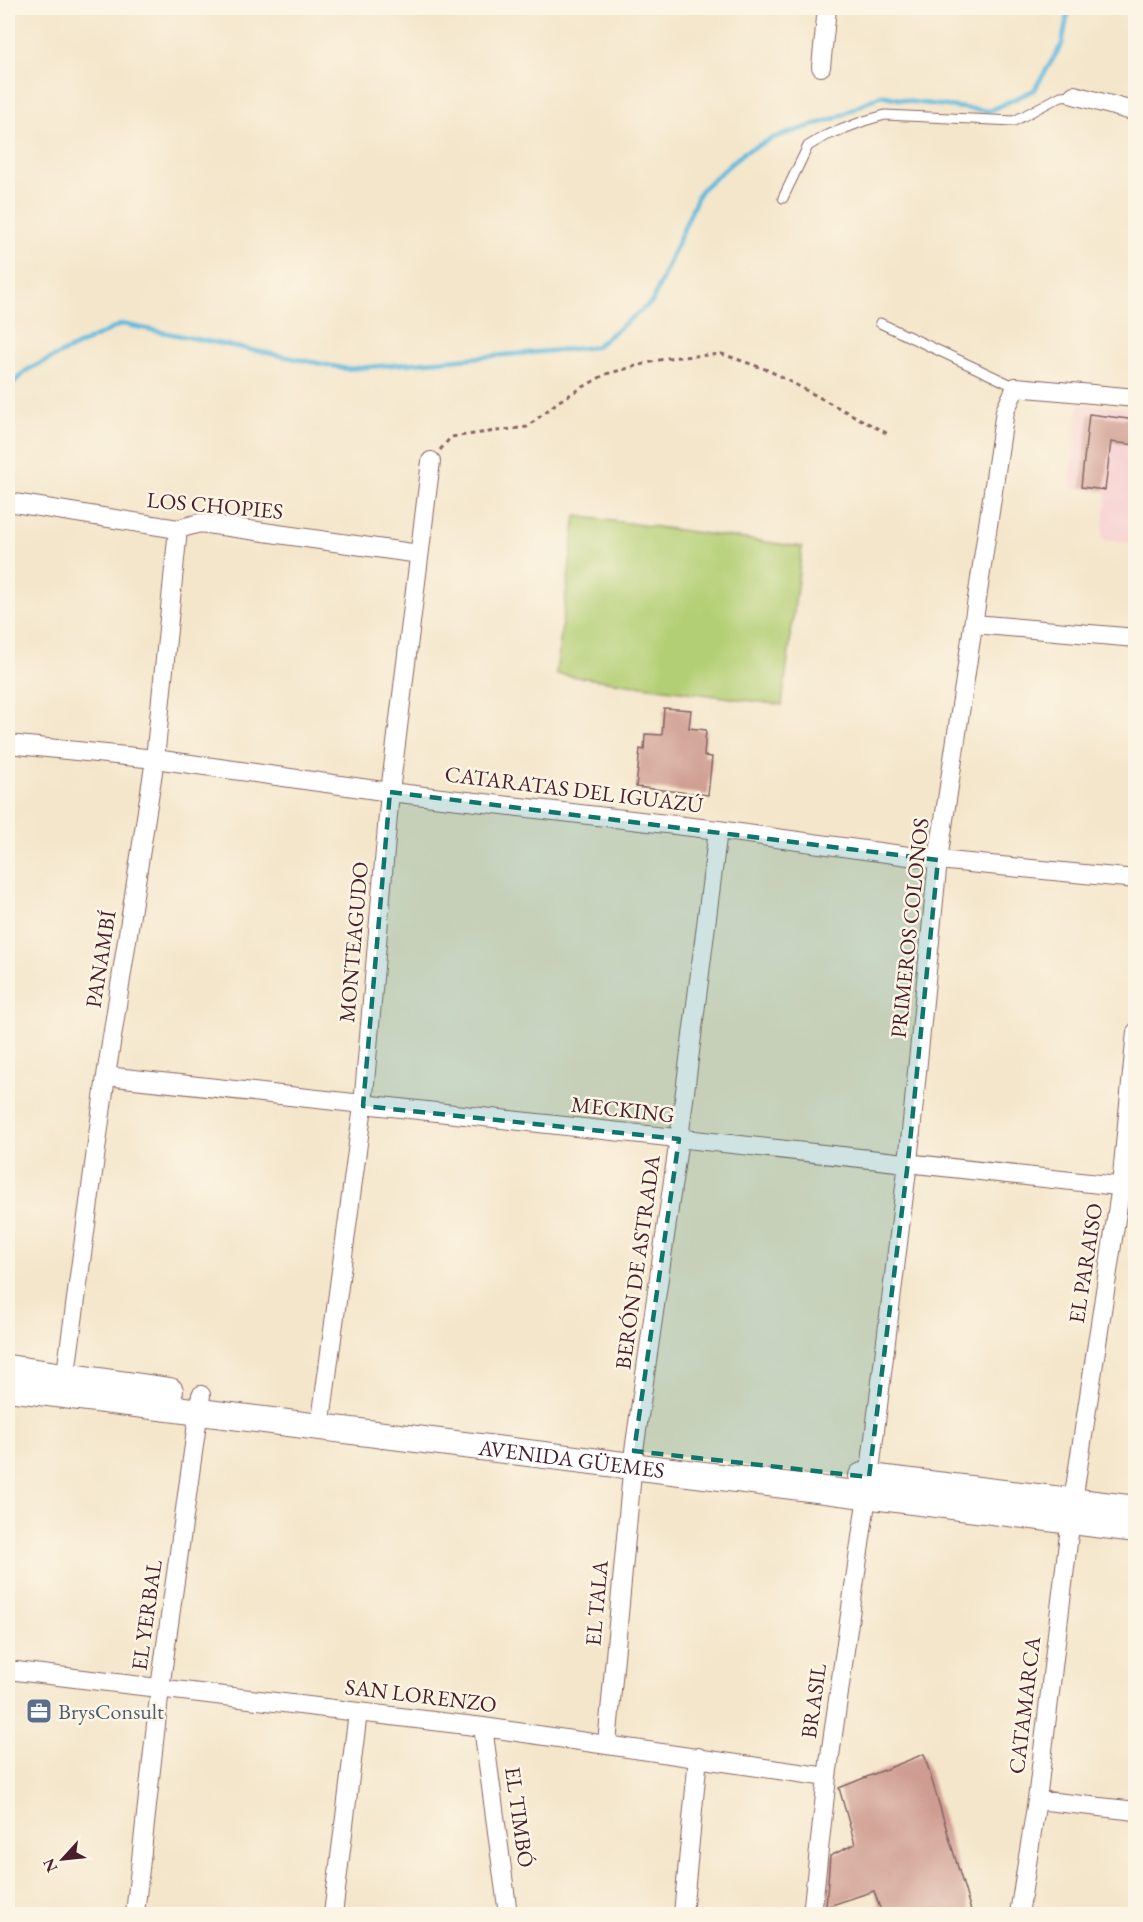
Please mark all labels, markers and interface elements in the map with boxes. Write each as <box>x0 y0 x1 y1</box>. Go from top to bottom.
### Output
street label: LOS CHOPIES <box>146 485 284 526</box>
street label: CATARATAS DEL IGUAZÚ <box>443 759 705 820</box>
street label: PRIMEROS COLONOS <box>884 817 935 1040</box>
street label: MONTEAGUDO <box>332 860 375 1024</box>
street label: PANAMBÍ <box>78 908 123 1010</box>
street label: MECKING <box>570 1090 676 1129</box>
street label: BERÓN DE ASTRADA <box>608 1152 667 1371</box>
street label: EL PARAISO <box>1062 1201 1109 1325</box>
street label: AVENIDA GÜEMES <box>476 1433 666 1485</box>
street label: EL YERBAL <box>124 1558 169 1672</box>
street label: EL TALA <box>578 1558 615 1647</box>
street label: CATAMARCA <box>1002 1634 1047 1776</box>
street label: BRASIL <box>794 1662 833 1740</box>
street label: SAN LORENZO <box>343 1672 498 1719</box>
office icon: BrysConsult <box>24 1696 54 1726</box>
place label: BrysConsult <box>58 1697 164 1726</box>
street label: EL TIMBÓ <box>498 1765 541 1869</box>
north arrow <box>33 1829 93 1889</box>
text: N <box>38 1855 62 1876</box>

